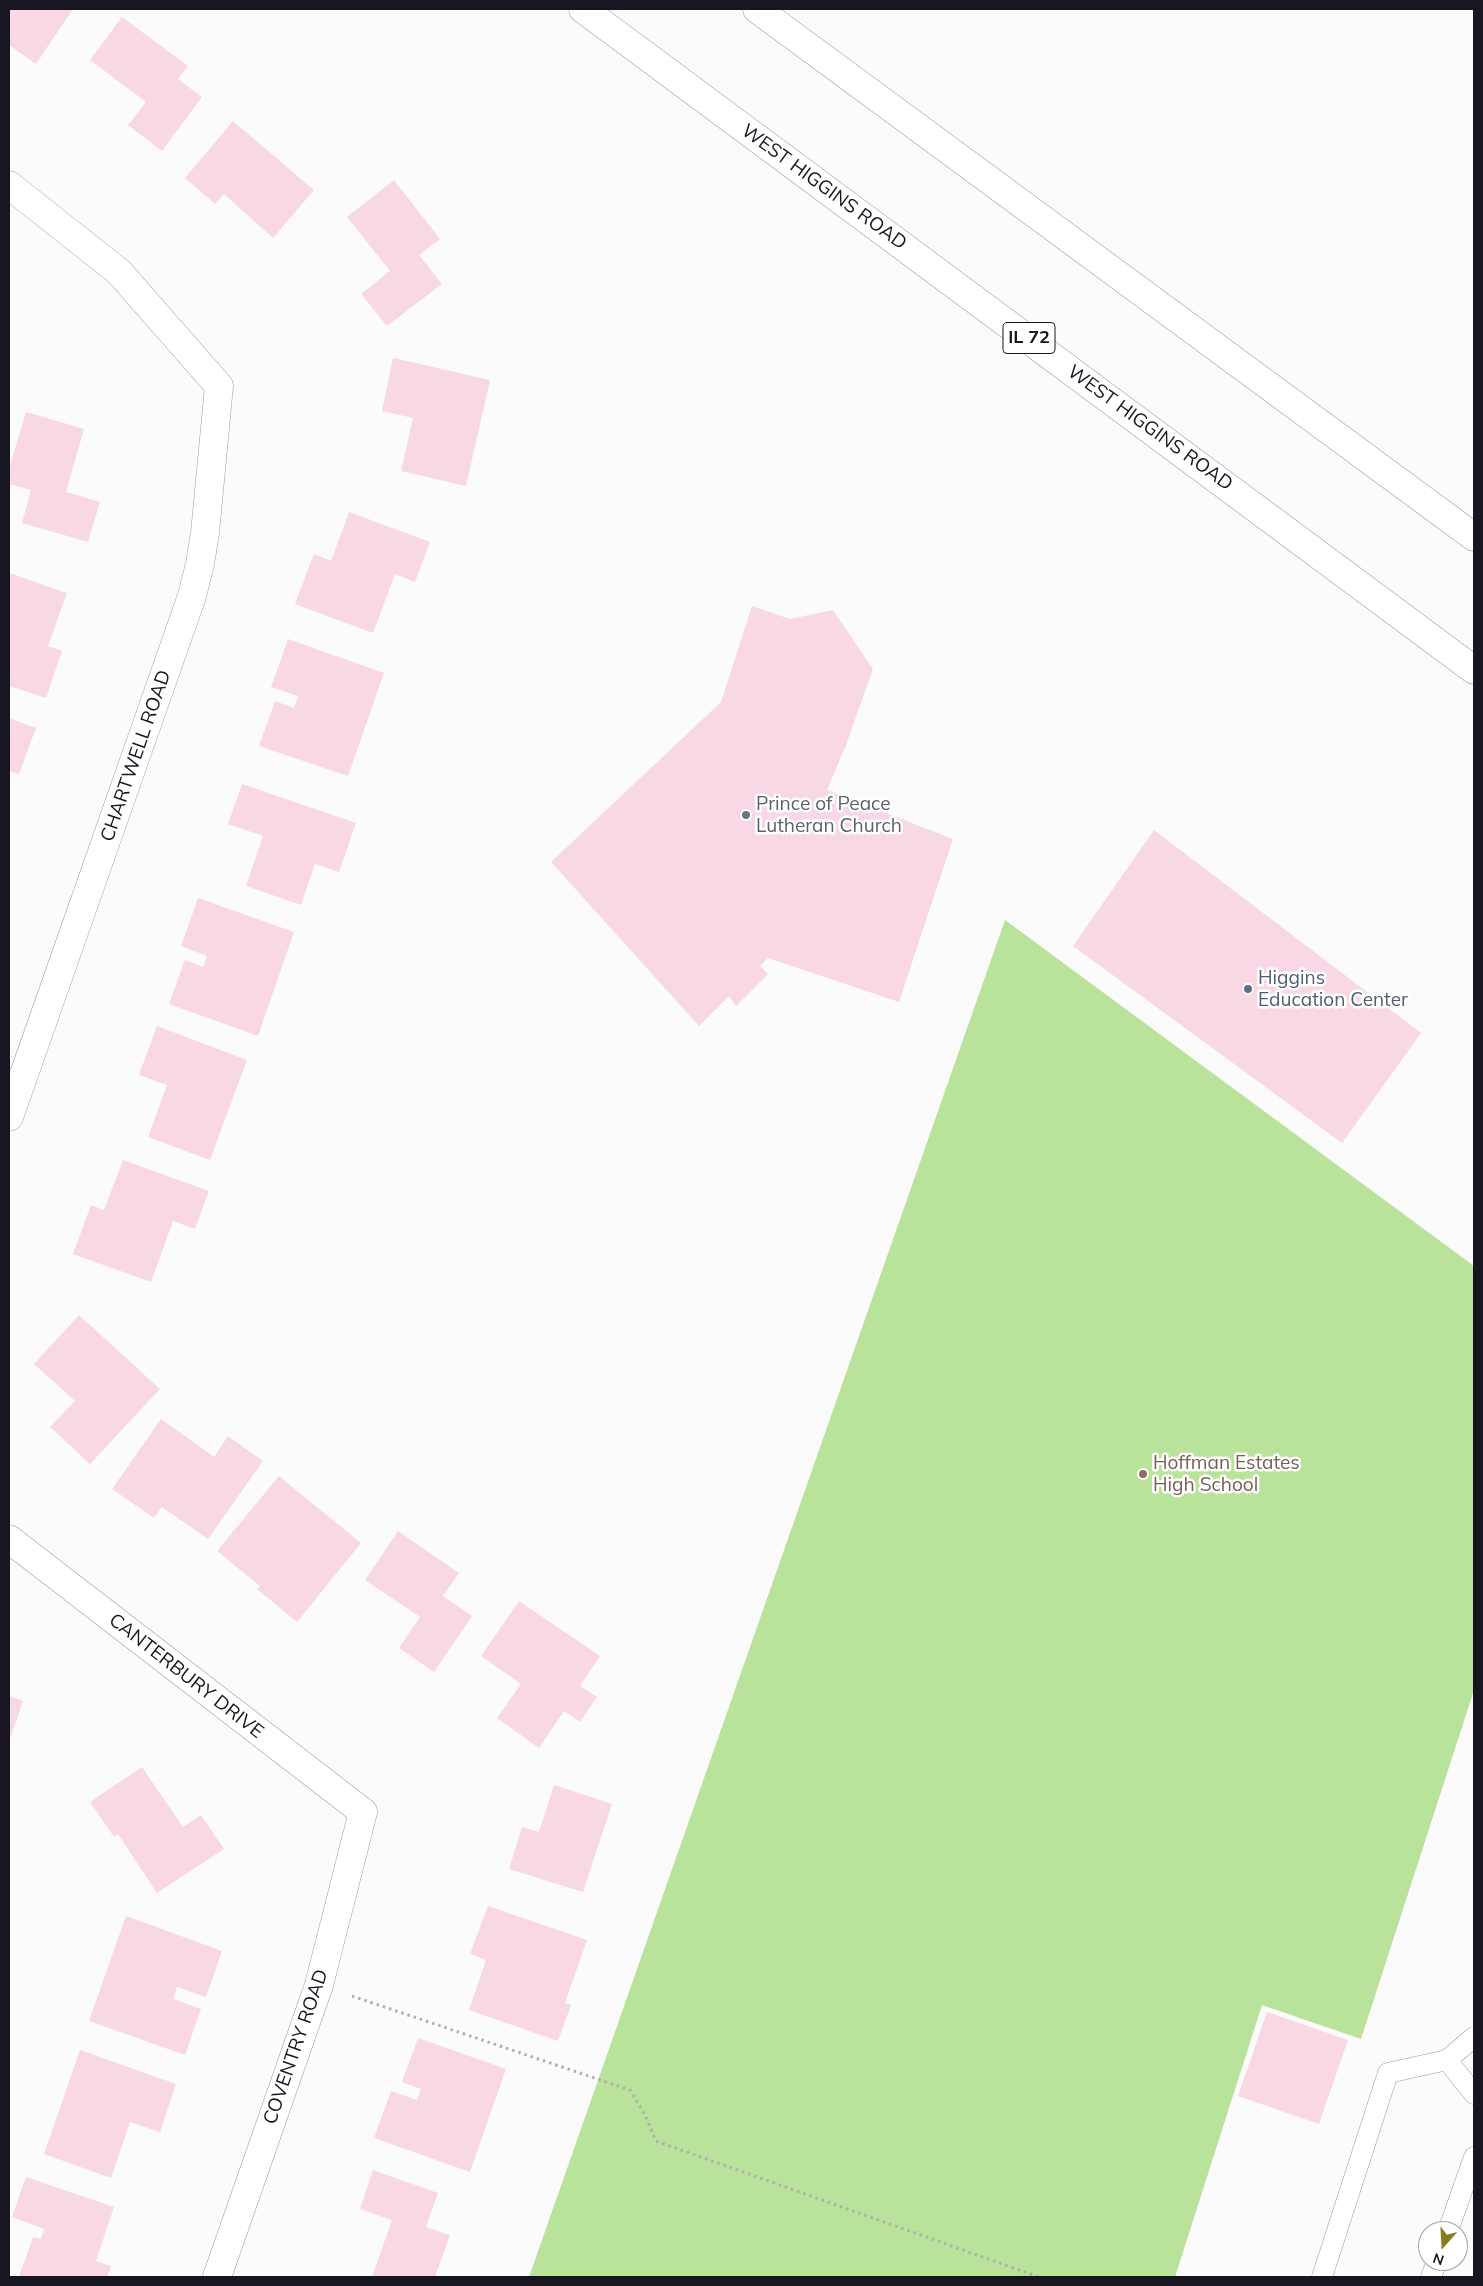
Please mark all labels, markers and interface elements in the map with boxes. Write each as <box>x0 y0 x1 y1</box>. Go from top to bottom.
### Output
street label: WEST HIGGINS ROAD <box>737 119 911 255</box>
road number: IL 72 <box>1003 322 1055 353</box>
street label: WEST HIGGINS ROAD <box>1063 360 1237 496</box>
street label: CHARTWELL ROAD <box>96 667 176 845</box>
place label: Prince of Peace Lutheran Church <box>756 793 902 837</box>
marker: Prince of Peace Lutheran Church <box>740 809 752 821</box>
place label: Higgins Education Center <box>1258 967 1408 1011</box>
marker: Higgins Education Center <box>1242 983 1254 995</box>
place label: Hoffman Estates High School <box>1153 1452 1300 1496</box>
marker: Hoffman Estates High School <box>1137 1468 1149 1480</box>
street label: CANTERBURY DRIVE <box>104 1609 268 1743</box>
street label: COVENTRY ROAD <box>259 1967 333 2127</box>
north arrow <box>1418 2221 1468 2271</box>
text: N <box>1431 2249 1446 2269</box>

